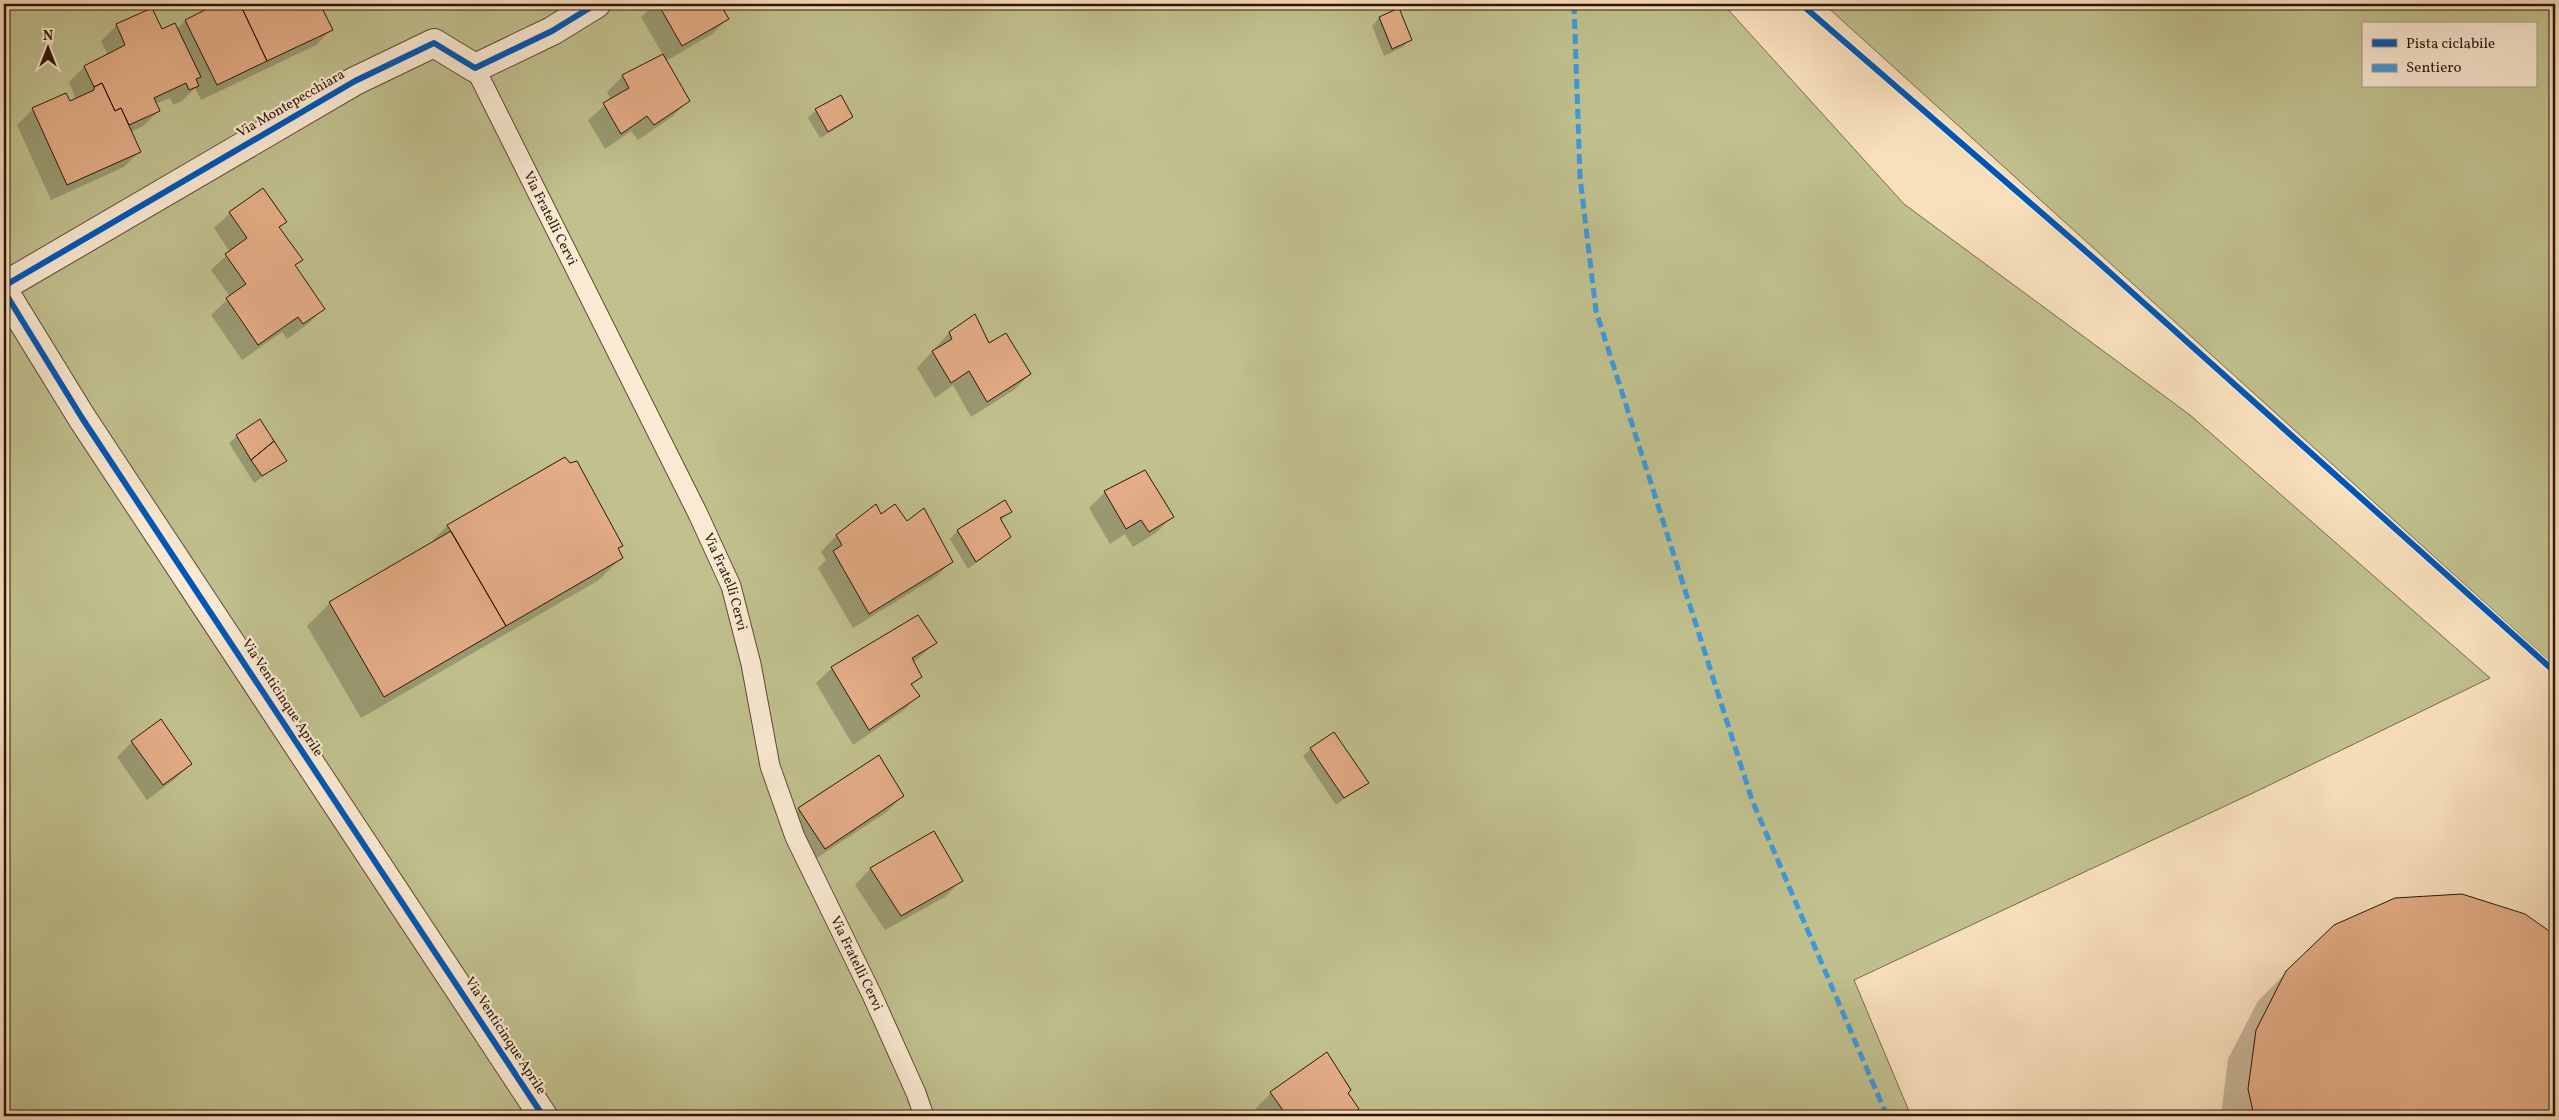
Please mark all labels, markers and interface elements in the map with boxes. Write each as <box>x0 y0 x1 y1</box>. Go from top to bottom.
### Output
north arrow <box>22 22 72 72</box>
legend <box>2362 22 2536 88</box>
text: N <box>43 27 53 46</box>
text: Pista ciclabile <box>2406 34 2495 55</box>
text: Sentiero <box>2406 58 2462 79</box>
street label: Via Montepecchiara <box>233 65 349 143</box>
street label: Via Fratelli Cervi <box>519 168 582 269</box>
street label: Via Fratelli Cervi <box>698 530 752 633</box>
street label: Via Venticinque Aprile <box>237 635 327 761</box>
street label: Via Fratelli Cervi <box>825 913 887 1014</box>
street label: Via Venticinque Aprile <box>460 973 550 1099</box>

